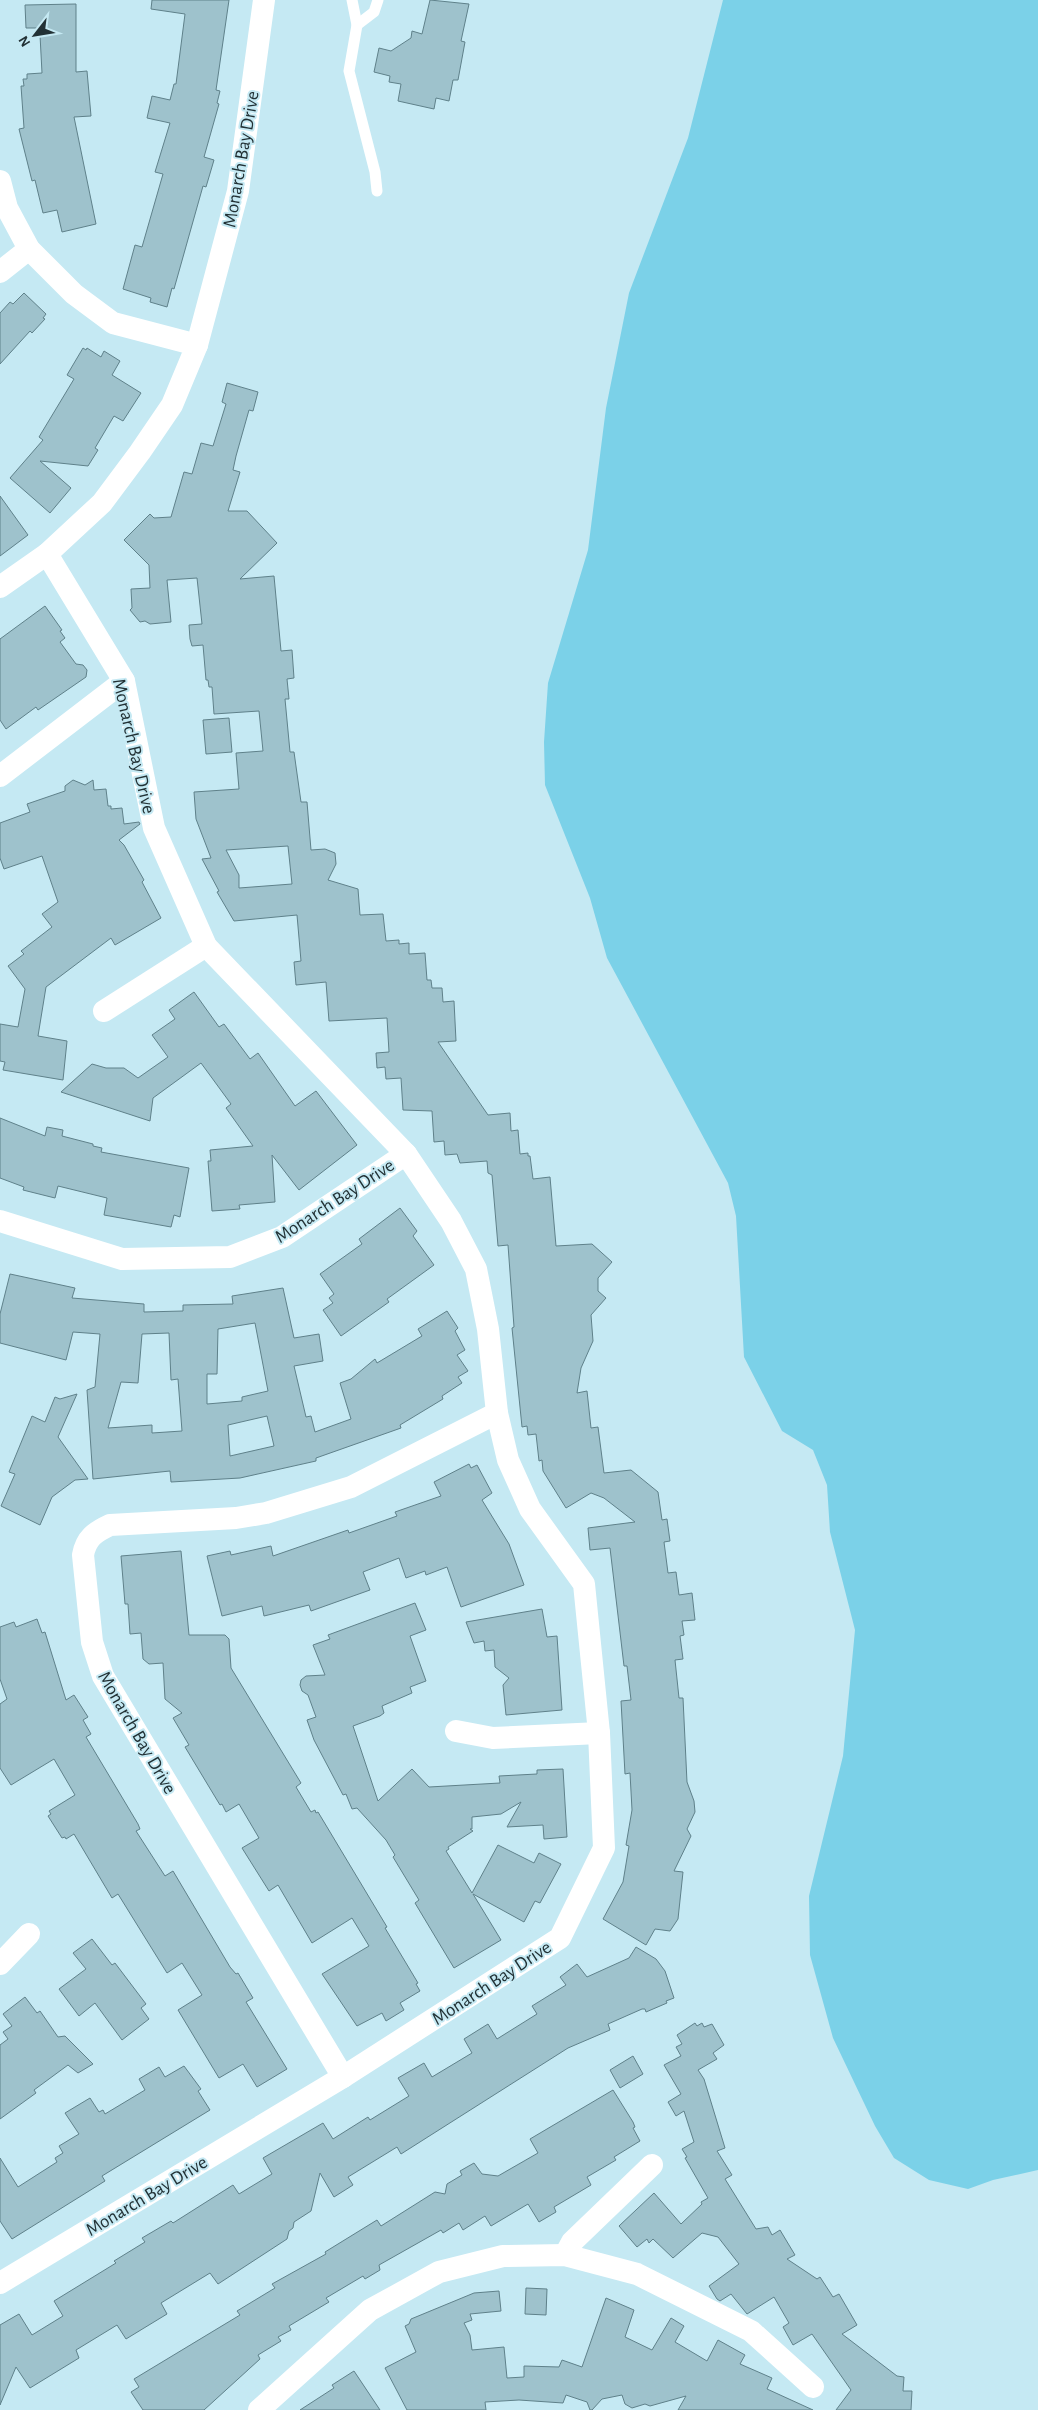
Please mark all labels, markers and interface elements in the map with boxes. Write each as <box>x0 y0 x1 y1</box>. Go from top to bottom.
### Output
north arrow <box>10 10 60 60</box>
text: N <box>16 33 33 49</box>
street label: Monarch Bay Drive <box>220 90 263 229</box>
street label: Monarch Bay Drive <box>109 677 158 816</box>
street label: Monarch Bay Drive <box>272 1156 398 1247</box>
street label: Monarch Bay Drive <box>94 1668 179 1797</box>
street label: Monarch Bay Drive <box>429 1938 555 2029</box>
street label: Monarch Bay Drive <box>83 2153 211 2240</box>

